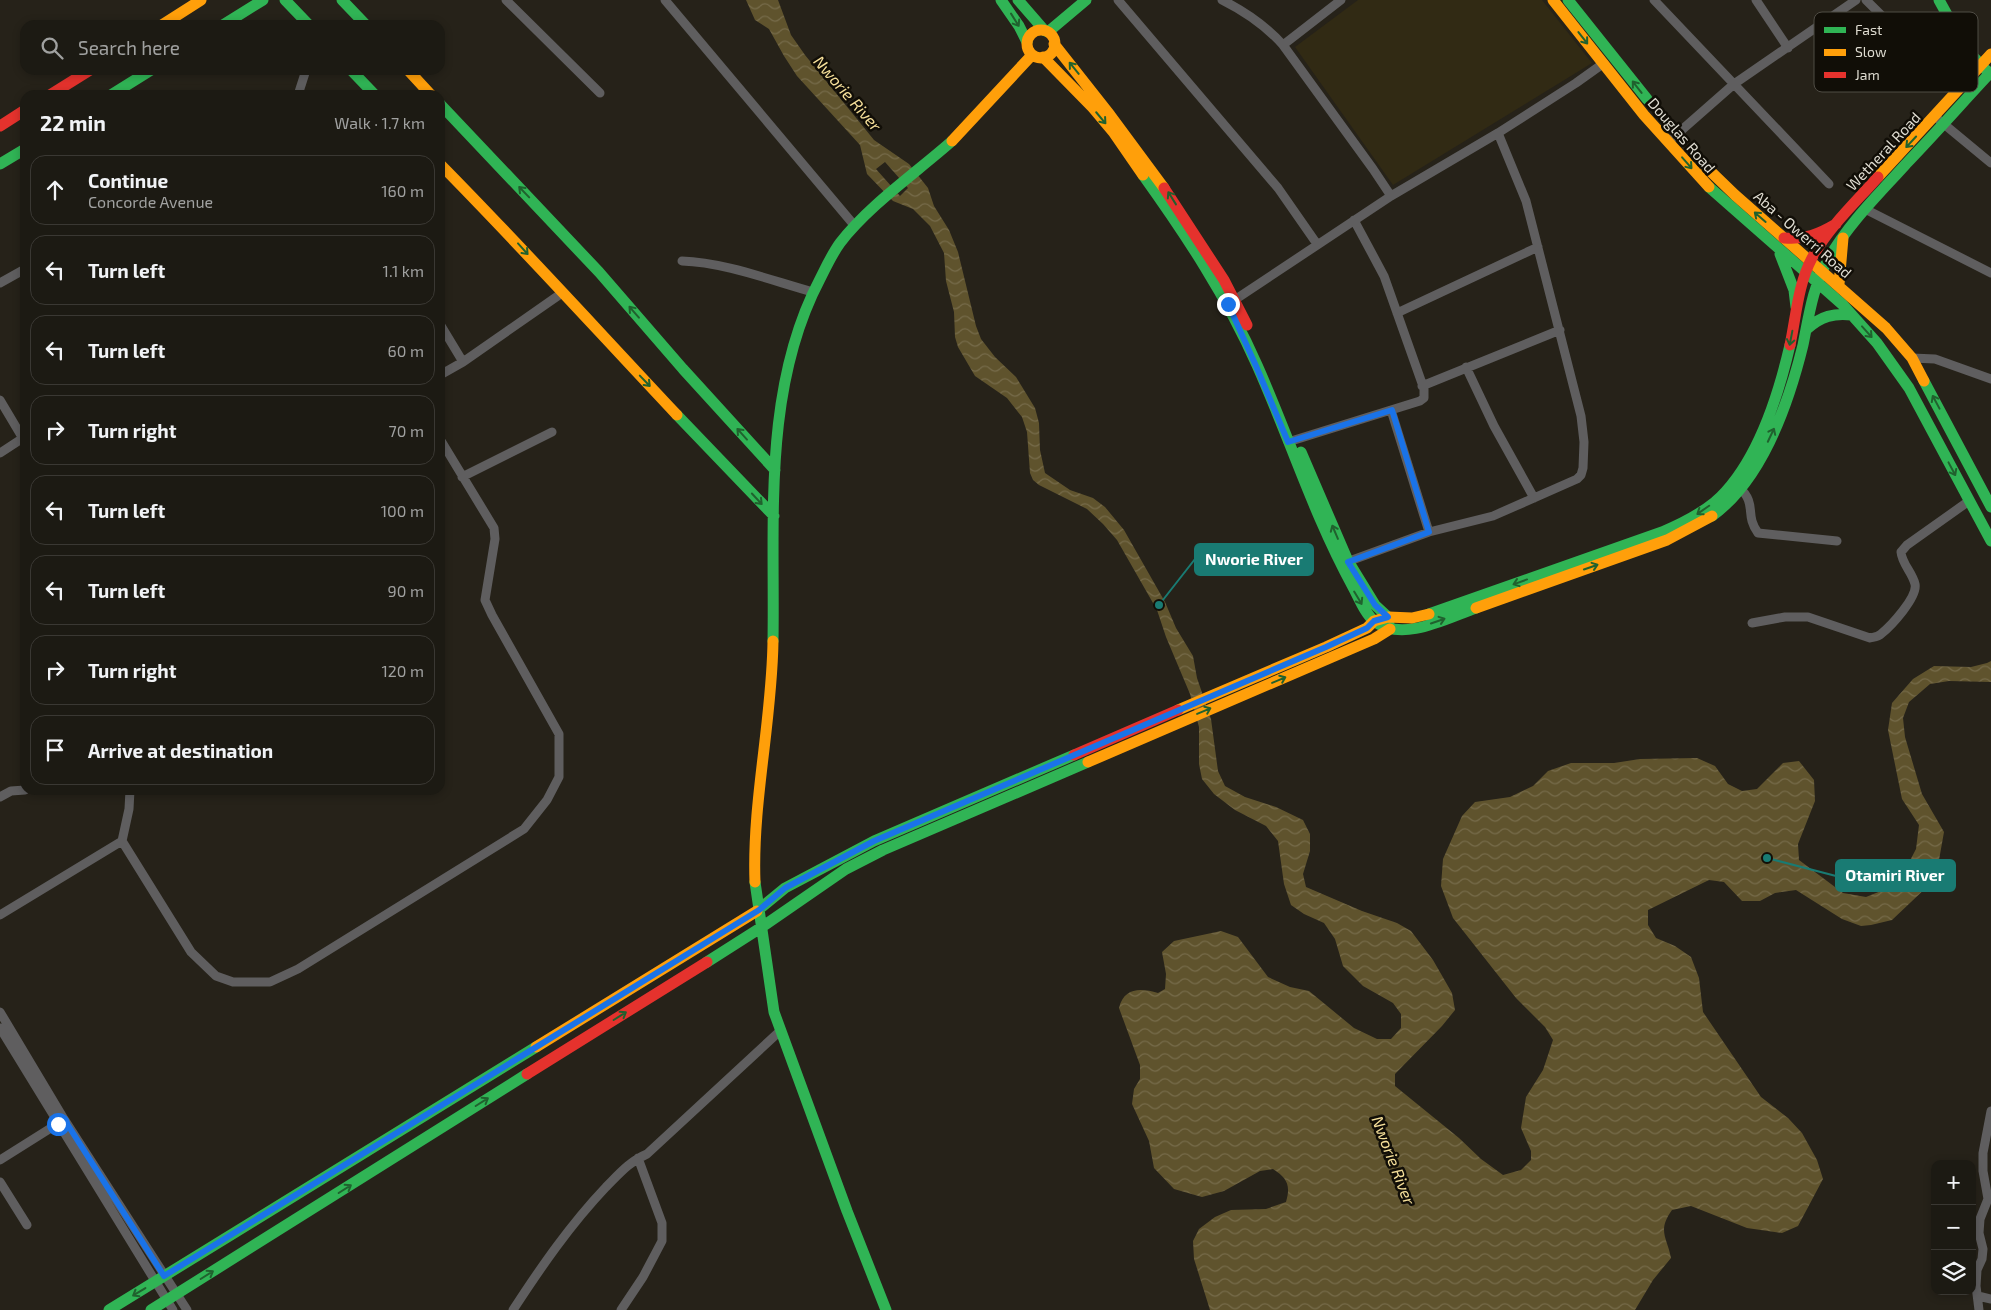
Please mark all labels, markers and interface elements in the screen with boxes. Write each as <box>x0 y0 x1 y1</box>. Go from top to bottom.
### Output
legend <box>1814 12 1978 92</box>
one-way arrow <box>1010 13 1020 27</box>
search box <box>20 20 445 75</box>
text: Fast <box>1855 21 1882 38</box>
one-way arrow <box>1577 31 1588 44</box>
icon: search <box>38 34 66 62</box>
text: Search here <box>78 36 180 59</box>
text: Slow <box>1855 43 1887 60</box>
water label: Nworie River <box>810 51 886 135</box>
one-way arrow <box>1069 62 1080 75</box>
text: Jam <box>1855 66 1880 83</box>
one-way arrow <box>1631 81 1642 94</box>
street label: Douglas Road <box>1645 94 1719 176</box>
street label: Wetheral Road <box>1842 108 1924 194</box>
text: 22 min <box>40 110 106 135</box>
one-way arrow <box>1095 111 1107 124</box>
text: Walk · 1.7 km <box>334 113 425 132</box>
one-way arrow <box>1905 136 1917 148</box>
one-way arrow <box>1681 157 1692 170</box>
text: Continue <box>88 169 168 192</box>
icon: ahead <box>41 176 69 204</box>
text: 160 m <box>381 181 424 200</box>
one-way arrow <box>518 186 530 199</box>
street label: Aba - Owerri Road <box>1750 187 1856 281</box>
one-way arrow <box>1167 191 1177 205</box>
text: Concorde Avenue <box>88 192 213 211</box>
one-way arrow <box>1754 211 1767 223</box>
one-way arrow <box>517 242 529 255</box>
icon: left <box>41 256 69 284</box>
text: Turn left <box>88 259 165 282</box>
text: 1.1 km <box>383 261 424 280</box>
route end <box>1217 293 1240 316</box>
one-way arrow <box>628 306 640 319</box>
one-way arrow <box>1861 325 1872 338</box>
one-way arrow <box>1786 329 1795 345</box>
icon: left <box>41 336 69 364</box>
text: Turn left <box>88 339 165 362</box>
text: 60 m <box>388 341 424 360</box>
one-way arrow <box>639 374 651 386</box>
one-way arrow <box>1931 395 1941 410</box>
icon: right <box>41 416 69 444</box>
text: Turn right <box>88 419 176 442</box>
text: 70 m <box>389 421 424 440</box>
one-way arrow <box>736 427 748 440</box>
one-way arrow <box>1767 428 1776 443</box>
one-way arrow <box>1948 461 1957 476</box>
one-way arrow <box>751 492 763 505</box>
icon: left <box>41 496 69 524</box>
text: Turn left <box>88 499 165 522</box>
text: 100 m <box>381 501 424 520</box>
one-way arrow <box>1696 505 1710 515</box>
one-way arrow <box>1329 525 1339 540</box>
callout: Nworie River <box>1195 544 1313 575</box>
text: Nworie River <box>1205 549 1303 568</box>
one-way arrow <box>1583 562 1598 571</box>
icon: left <box>41 576 69 604</box>
one-way arrow <box>1513 578 1528 587</box>
text: Turn left <box>88 579 165 602</box>
text: 90 m <box>388 581 424 600</box>
one-way arrow <box>1354 590 1364 604</box>
one-way arrow <box>1430 616 1446 626</box>
icon: right <box>41 656 69 684</box>
text: Turn right <box>88 659 176 682</box>
text: 120 m <box>381 661 424 680</box>
one-way arrow <box>1271 674 1286 684</box>
one-way arrow <box>1196 706 1211 716</box>
icon: arrive <box>41 736 69 764</box>
text: Arrive at destination <box>88 739 273 762</box>
callout: Otamiri River <box>1836 860 1955 891</box>
text: Otamiri River <box>1845 865 1945 884</box>
one-way arrow <box>613 1010 627 1021</box>
one-way arrow <box>475 1097 489 1107</box>
route start <box>47 1113 70 1136</box>
water label: Nworie River <box>1368 1113 1420 1208</box>
map controls <box>1931 1160 1976 1295</box>
button: + <box>1931 1160 1976 1205</box>
one-way arrow <box>338 1183 352 1194</box>
button: − <box>1931 1205 1976 1250</box>
button: layers <box>1931 1250 1976 1295</box>
one-way arrow <box>200 1270 214 1280</box>
one-way arrow <box>133 1287 147 1297</box>

